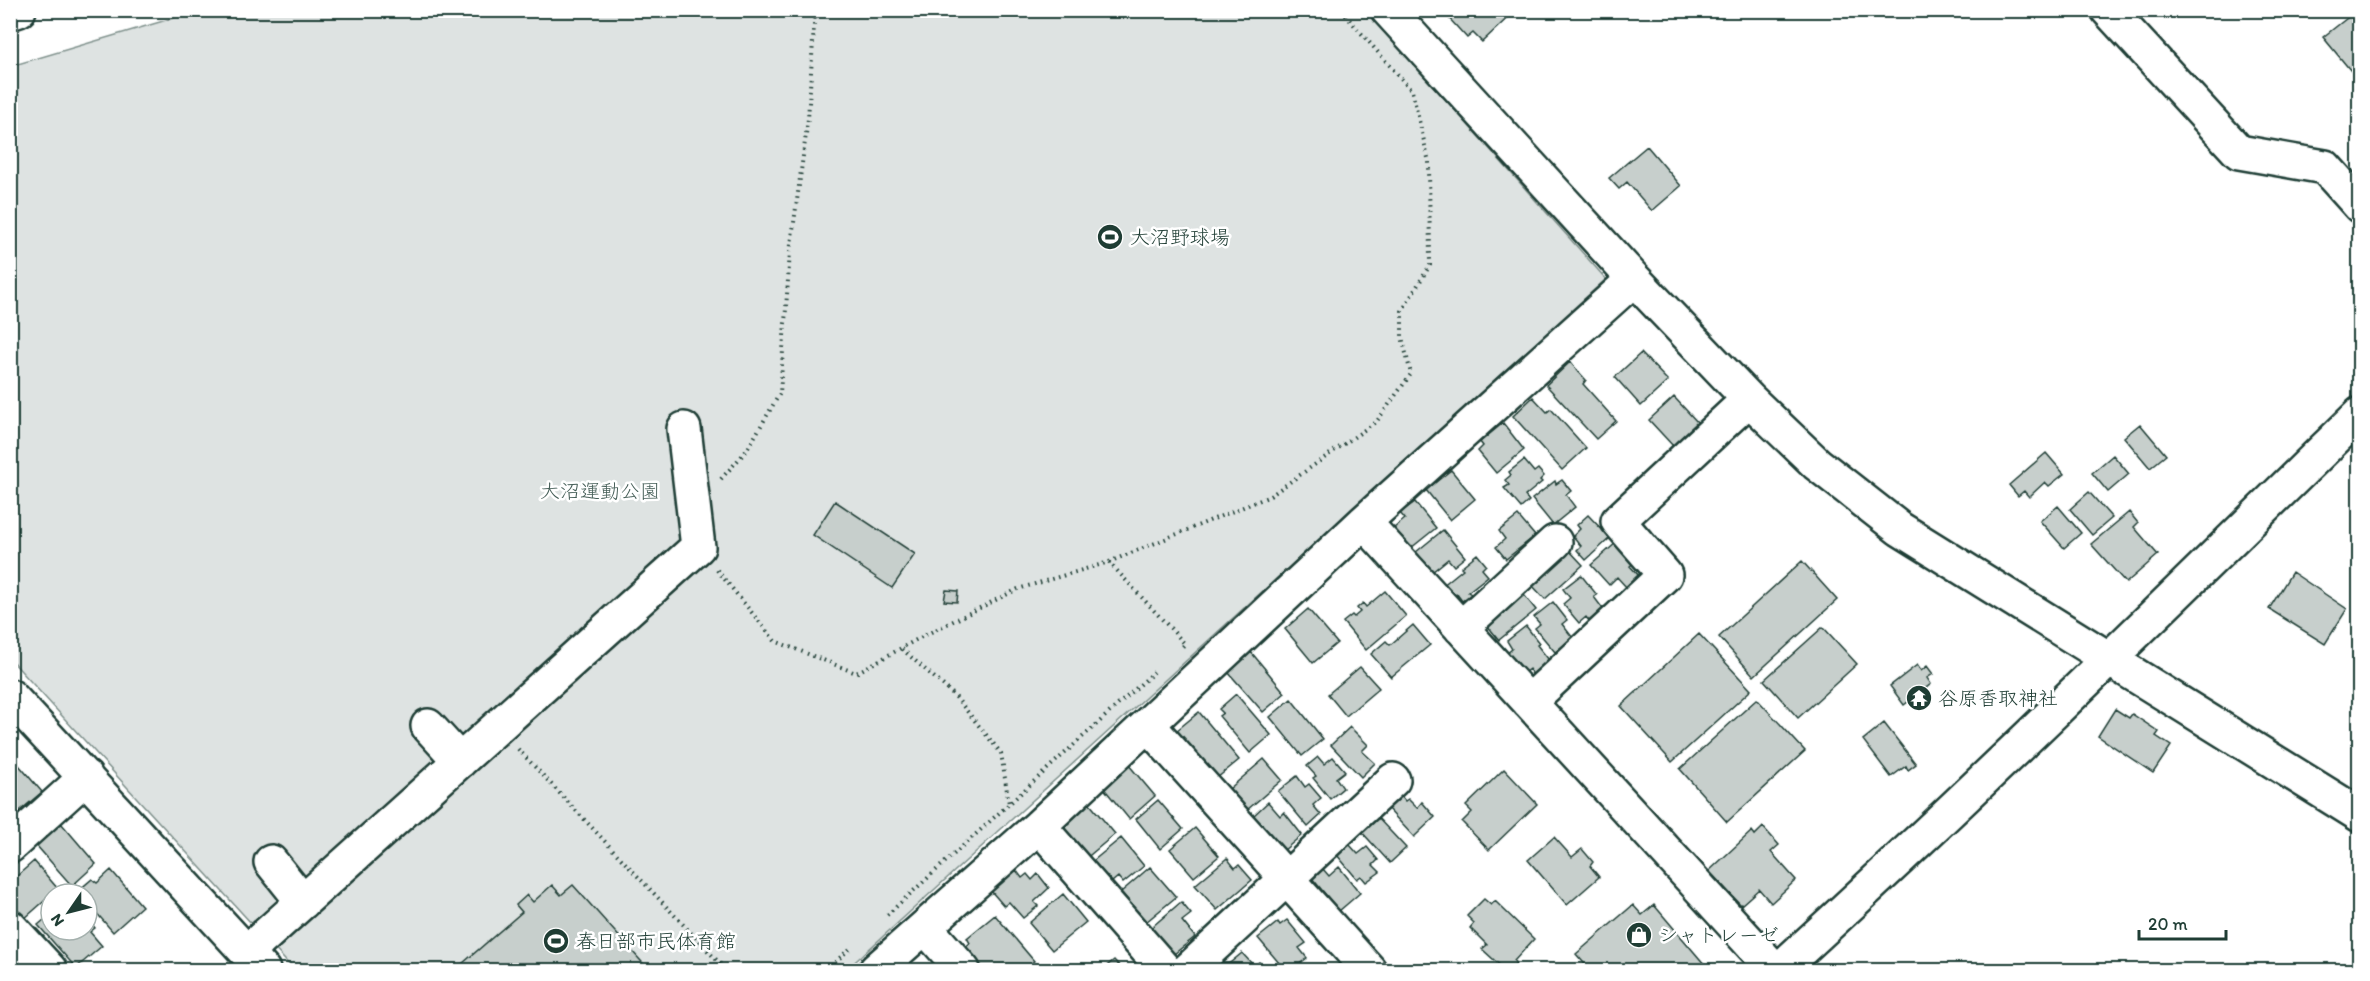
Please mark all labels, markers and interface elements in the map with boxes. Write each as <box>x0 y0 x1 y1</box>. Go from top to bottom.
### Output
sports icon: 大沼野球場 <box>1095 222 1125 252</box>
place label: 大沼野球場 <box>1130 225 1230 249</box>
park label: 大沼運動公園 <box>540 479 660 503</box>
temple icon: 谷原香取神社 <box>1904 683 1934 713</box>
place label: 谷原香取神社 <box>1938 686 2058 710</box>
north arrow <box>39 882 99 942</box>
scale bar <box>2139 903 2226 941</box>
text: N <box>46 910 68 930</box>
text: 20 m <box>2148 913 2188 935</box>
shop icon: シャトレーゼ <box>1624 920 1654 950</box>
place label: シャトレーゼ <box>1658 923 1779 947</box>
sports icon: 春日部市民体育館 <box>541 926 571 956</box>
place label: 春日部市民体育館 <box>576 929 736 953</box>

